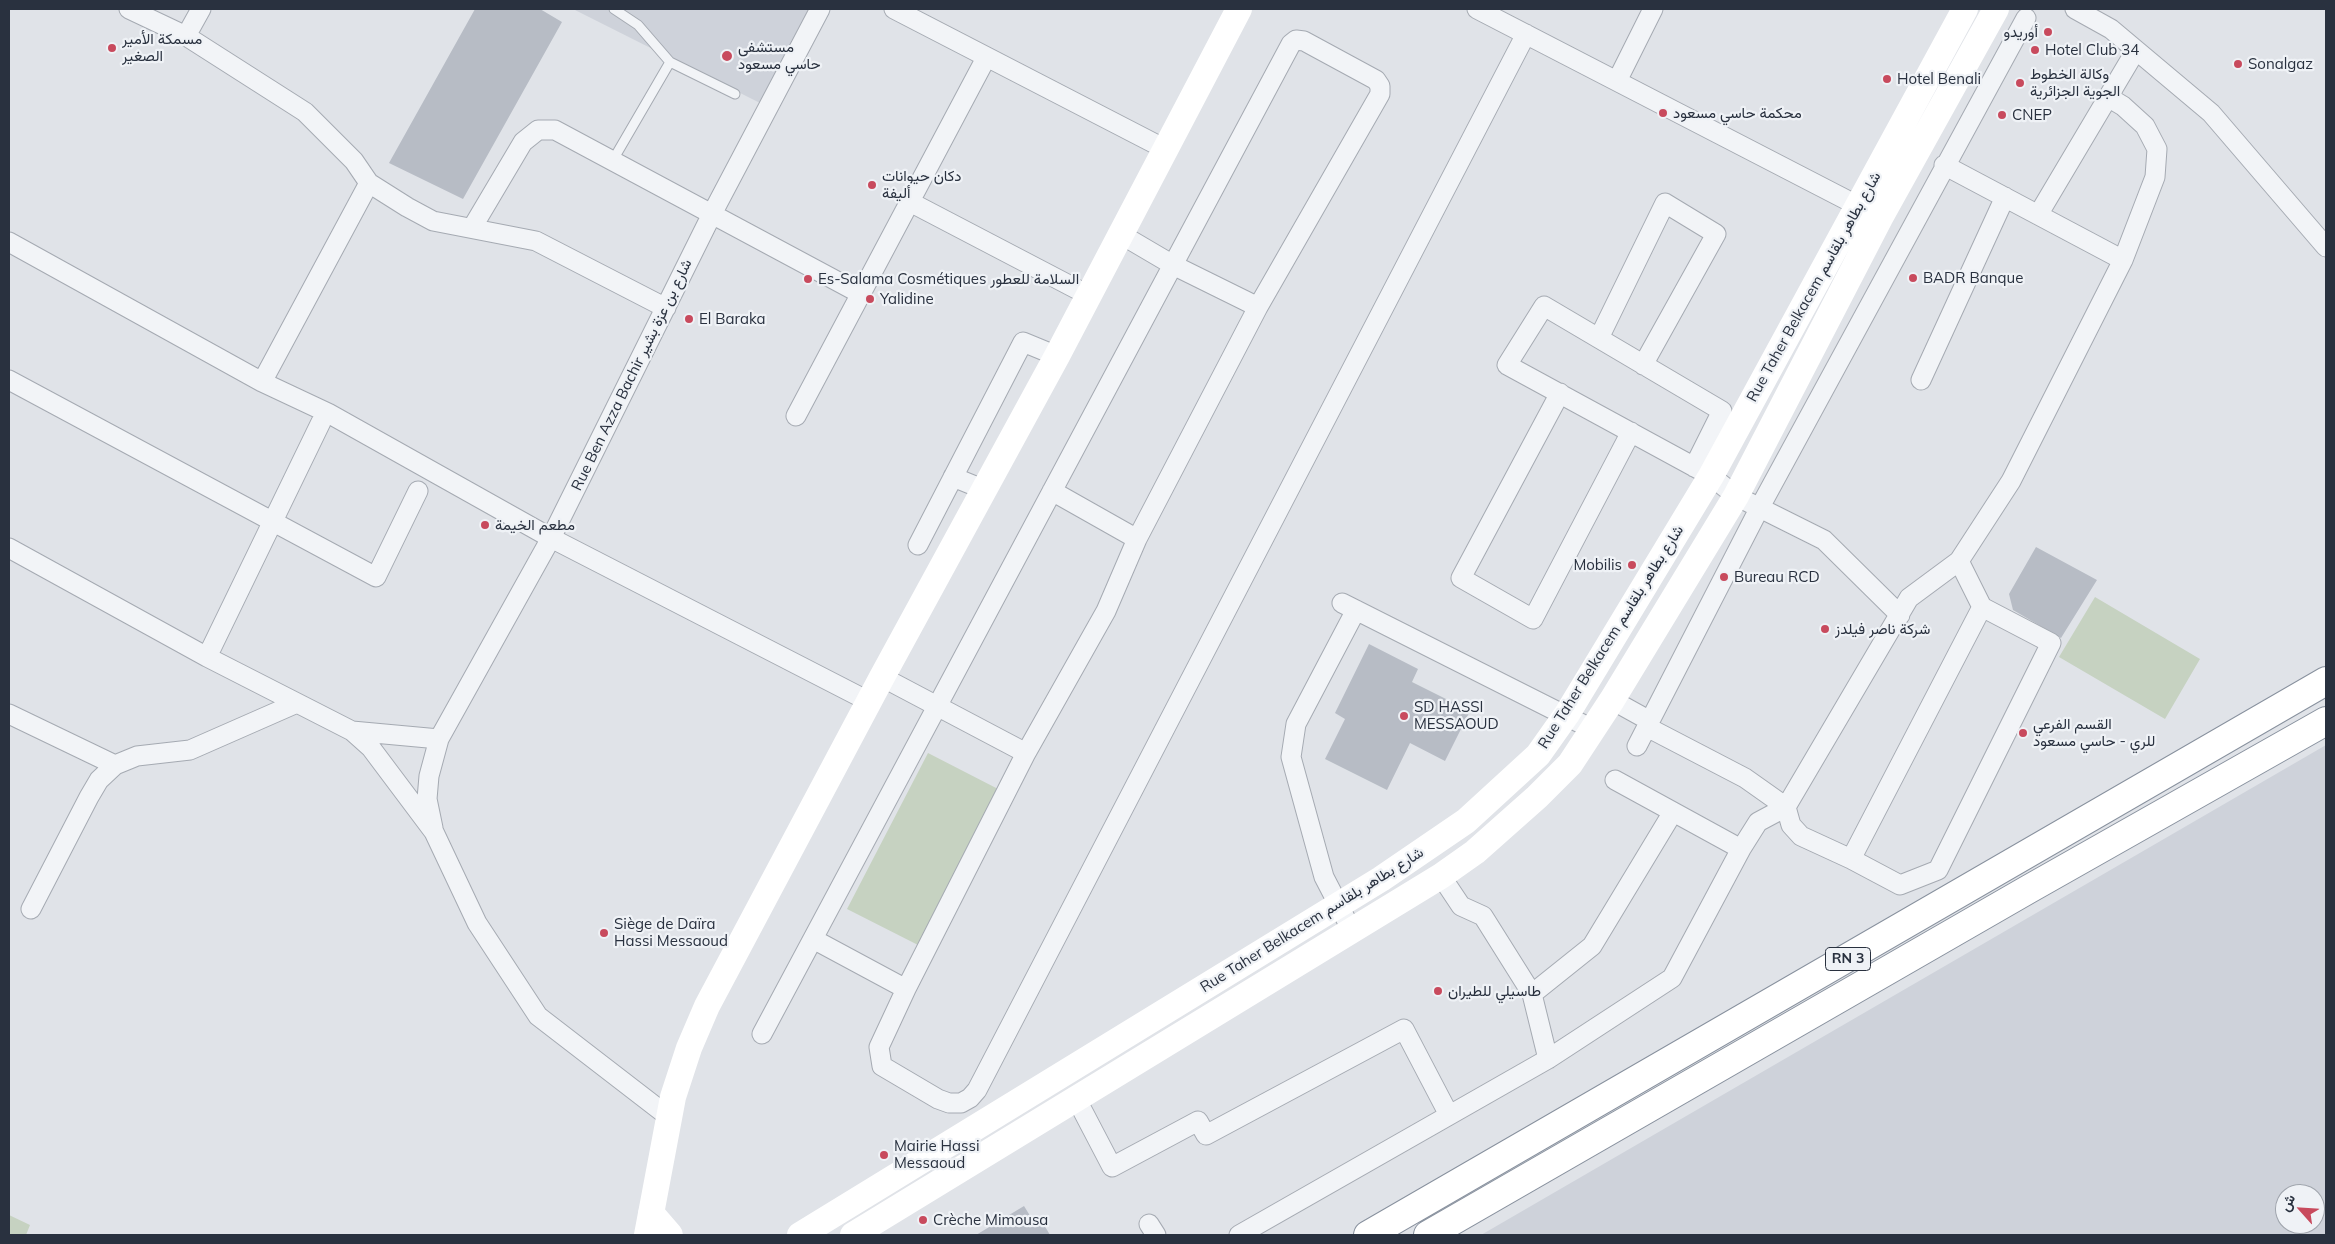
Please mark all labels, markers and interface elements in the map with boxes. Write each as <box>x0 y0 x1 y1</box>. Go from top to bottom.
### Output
place label: أوريدو <box>2003 23 2038 41</box>
marker: أوريدو <box>2042 26 2054 38</box>
place label: مسمكة الأمير الصغير <box>122 30 202 65</box>
place label: مستشفى حاسي مسعود <box>738 38 821 73</box>
place label: Hotel Club 34 <box>2045 41 2139 59</box>
marker: مسمكة الأمير الصغير <box>106 42 118 54</box>
marker: Hotel Club 34 <box>2029 44 2041 56</box>
marker: مستشفى حاسي مسعود <box>720 49 734 63</box>
place label: Sonalgaz <box>2248 55 2313 73</box>
marker: Sonalgaz <box>2232 58 2244 70</box>
place label: وكالة الخطوط الجوية الجزائرية <box>2030 65 2120 100</box>
place label: Hotel Benali <box>1897 70 1981 88</box>
marker: Hotel Benali <box>1881 73 1893 85</box>
marker: وكالة الخطوط الجوية الجزائرية <box>2014 77 2026 89</box>
place label: محكمة حاسي مسعود <box>1673 104 1802 122</box>
place label: CNEP <box>2012 106 2052 124</box>
marker: محكمة حاسي مسعود <box>1657 107 1669 119</box>
marker: CNEP <box>1996 109 2008 121</box>
place label: دكان حيوانات أليفة <box>882 167 961 202</box>
street label: Rue Taher Belkacem شارع بطاهر بلقاسم <box>1743 169 1885 405</box>
marker: دكان حيوانات أليفة <box>866 179 878 191</box>
street label: Rue Ben Azza Bachir شارع بن عزة بشير <box>568 256 696 494</box>
place label: BADR Banque <box>1923 269 2023 287</box>
place label: Es-Salama Cosmétiques السلامة للعطور <box>818 270 1079 288</box>
marker: BADR Banque <box>1907 272 1919 284</box>
marker: Es-Salama Cosmétiques السلامة للعطور <box>802 273 814 285</box>
place label: Yalidine <box>880 290 934 308</box>
marker: Yalidine <box>864 293 876 305</box>
place label: El Baraka <box>699 310 766 328</box>
marker: El Baraka <box>683 313 695 325</box>
place label: مطعم الخيمة <box>495 516 575 534</box>
marker: مطعم الخيمة <box>479 519 491 531</box>
street label: Rue Taher Belkacem شارع بطاهر بلقاسم <box>1534 522 1688 752</box>
place label: Mobilis <box>1573 556 1622 574</box>
marker: Mobilis <box>1626 559 1638 571</box>
place label: Bureau RCD <box>1734 568 1820 586</box>
marker: Bureau RCD <box>1718 571 1730 583</box>
place label: شركة ناصر فيلدز <box>1835 620 1930 638</box>
marker: شركة ناصر فيلدز <box>1819 623 1831 635</box>
place label: SD HASSI MESSAOUD <box>1414 698 1499 733</box>
marker: SD HASSI MESSAOUD <box>1398 710 1410 722</box>
place label: القسم الفرعي للري - حاسي مسعود <box>2033 715 2155 750</box>
marker: القسم الفرعي للري - حاسي مسعود <box>2017 727 2029 739</box>
street label: Rue Taher Belkacem شارع بطاهر بلقاسم <box>1197 843 1427 997</box>
place label: Siège de Daïra Hassi Messaoud <box>614 915 728 950</box>
marker: Siège de Daïra Hassi Messaoud <box>598 927 610 939</box>
road number: RN 3 <box>1826 948 1870 971</box>
place label: طاسيلي للطيران <box>1448 982 1541 1000</box>
marker: طاسيلي للطيران <box>1432 985 1444 997</box>
place label: Mairie Hassi Messaoud <box>894 1137 979 1172</box>
marker: Mairie Hassi Messaoud <box>878 1149 890 1161</box>
north arrow <box>2275 1184 2325 1234</box>
text: ش <box>2276 1191 2299 1214</box>
place label: Crèche Mimousa <box>933 1211 1048 1229</box>
marker: Crèche Mimousa <box>917 1214 929 1226</box>

